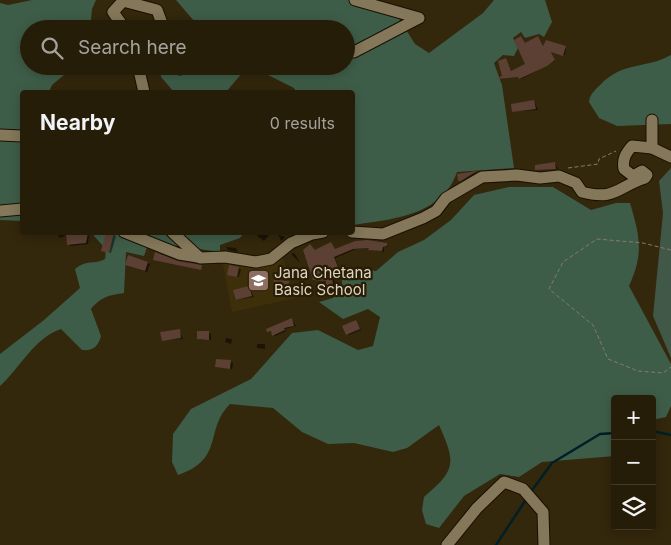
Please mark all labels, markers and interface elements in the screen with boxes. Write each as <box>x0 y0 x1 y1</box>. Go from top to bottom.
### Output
search box <box>20 20 355 75</box>
icon: search <box>38 34 66 62</box>
text: Search here <box>78 36 187 59</box>
text: Nearby <box>40 110 115 135</box>
text: 0 results <box>270 113 335 133</box>
place label: Jana Chetana Basic School <box>274 263 372 299</box>
school or university icon: Jana Chetana Basic School <box>246 269 270 293</box>
map controls <box>611 395 656 530</box>
button: + <box>611 395 656 440</box>
button: − <box>611 440 656 485</box>
button: layers <box>611 485 656 530</box>

